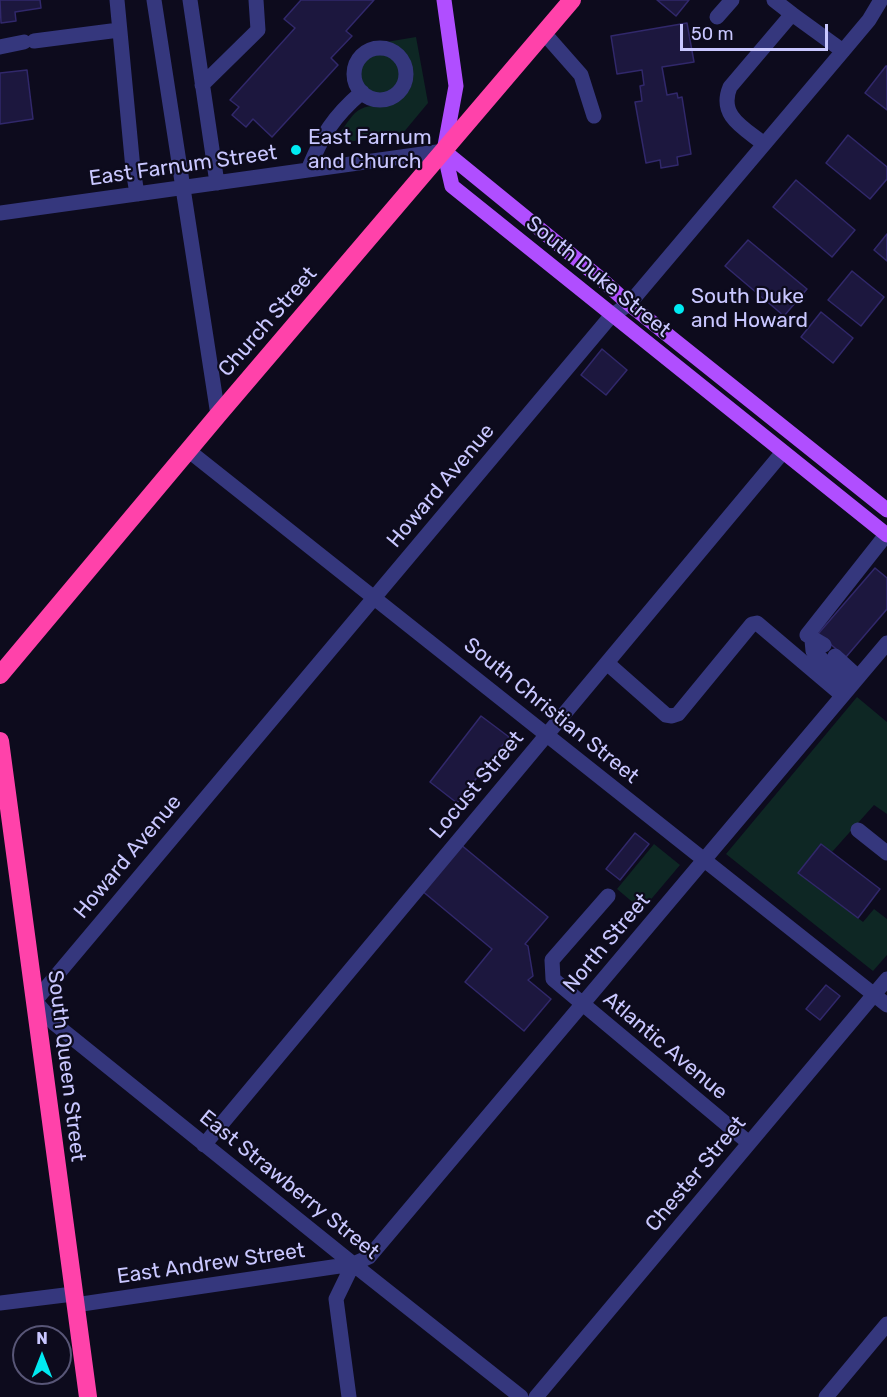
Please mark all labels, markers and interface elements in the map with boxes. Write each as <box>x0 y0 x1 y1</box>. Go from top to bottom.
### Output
scale bar <box>683 12 832 50</box>
text: 50 m <box>691 23 734 45</box>
place label: East Farnum and Church <box>308 125 432 175</box>
street label: East Farnum Street <box>87 140 279 192</box>
marker: East Farnum and Church <box>289 143 303 157</box>
street label: South Duke Street <box>521 211 675 343</box>
street label: Church Street <box>213 262 323 382</box>
place label: South Duke and Howard <box>691 284 808 334</box>
marker: South Duke and Howard <box>672 302 686 316</box>
street label: Howard Avenue <box>382 419 500 553</box>
street label: South Christian Street <box>458 633 644 789</box>
street label: Locust Street <box>425 726 529 844</box>
street label: Howard Avenue <box>69 790 187 924</box>
street label: North Street <box>558 888 656 998</box>
street label: South Queen Street <box>42 969 90 1163</box>
street label: Atlantic Avenue <box>598 987 732 1105</box>
street label: East Strawberry Street <box>194 1105 384 1265</box>
street label: Chester Street <box>640 1111 752 1237</box>
street label: East Andrew Street <box>115 1238 307 1290</box>
north arrow <box>12 1325 72 1385</box>
text: N <box>36 1329 48 1348</box>

